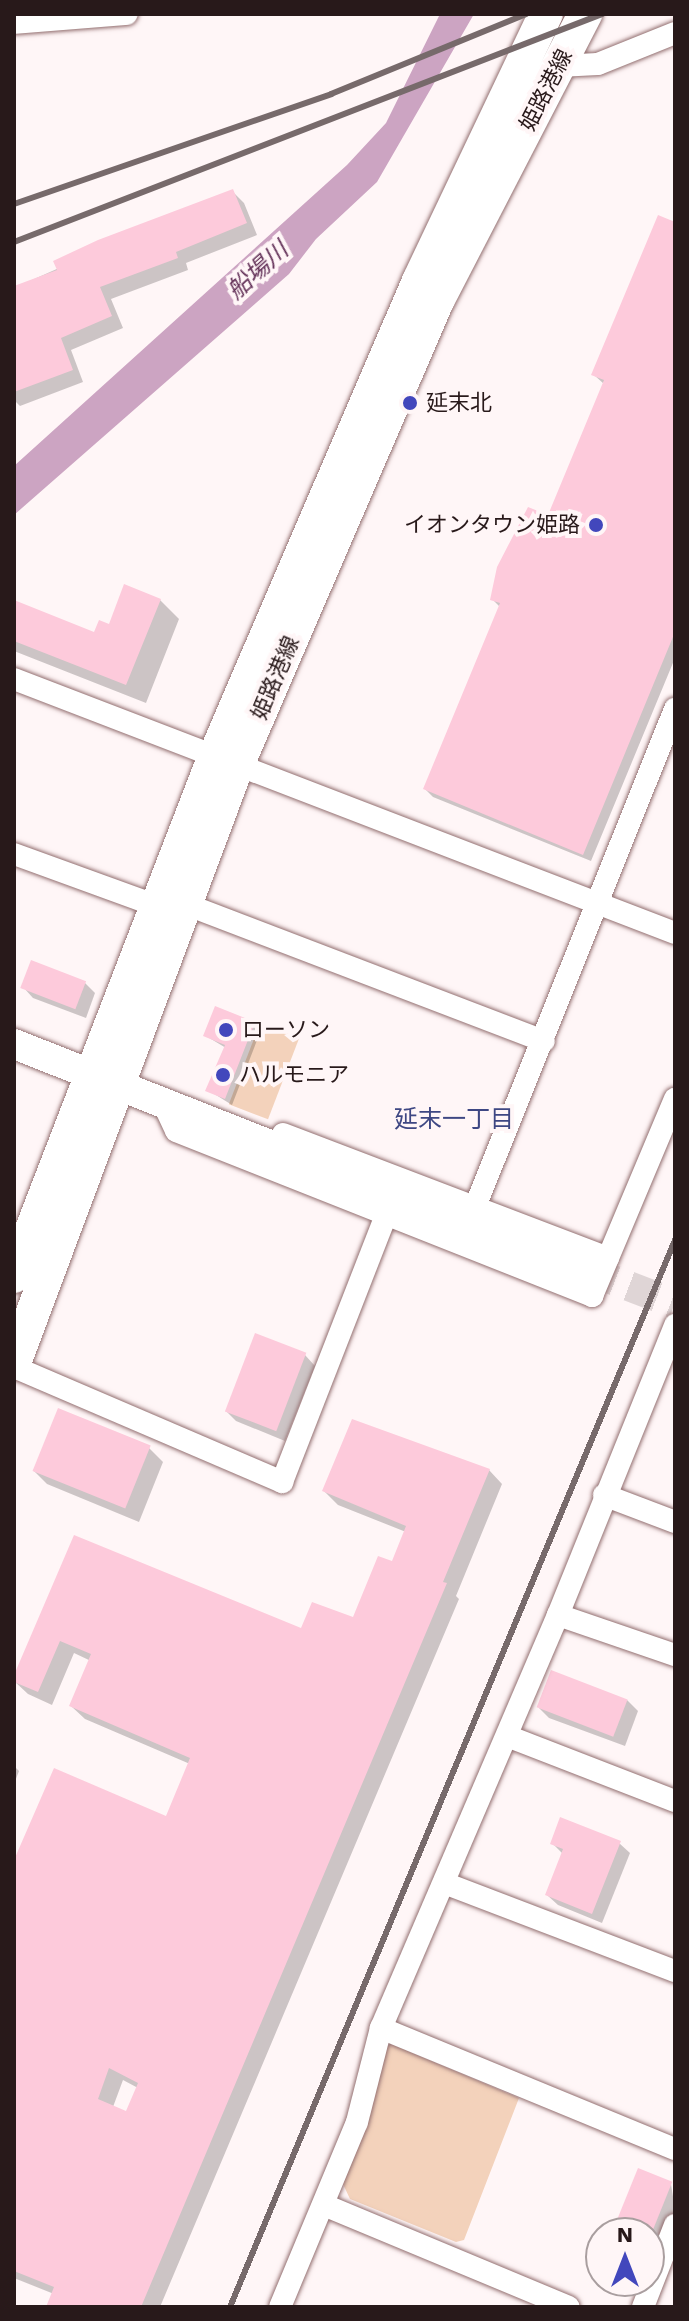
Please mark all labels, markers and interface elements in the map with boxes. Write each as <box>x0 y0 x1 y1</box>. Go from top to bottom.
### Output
street label: 姫路港線 <box>514 45 578 135</box>
water label: 船場川 <box>222 236 294 306</box>
place label: 延末北 <box>426 390 492 416</box>
marker: 延末北 <box>401 394 419 412</box>
place label: イオンタウン姫路 <box>404 512 580 538</box>
marker: イオンタウン姫路 <box>587 516 605 534</box>
street label: 姫路港線 <box>246 632 304 724</box>
place label: ローソン <box>242 1017 330 1043</box>
marker: ローソン <box>217 1021 235 1039</box>
place label: ハルモニア <box>239 1062 349 1088</box>
marker: ハルモニア <box>214 1066 232 1084</box>
district label: 延末一丁目 <box>394 1106 514 1134</box>
north arrow <box>585 2217 665 2297</box>
text: N <box>617 2222 633 2247</box>

